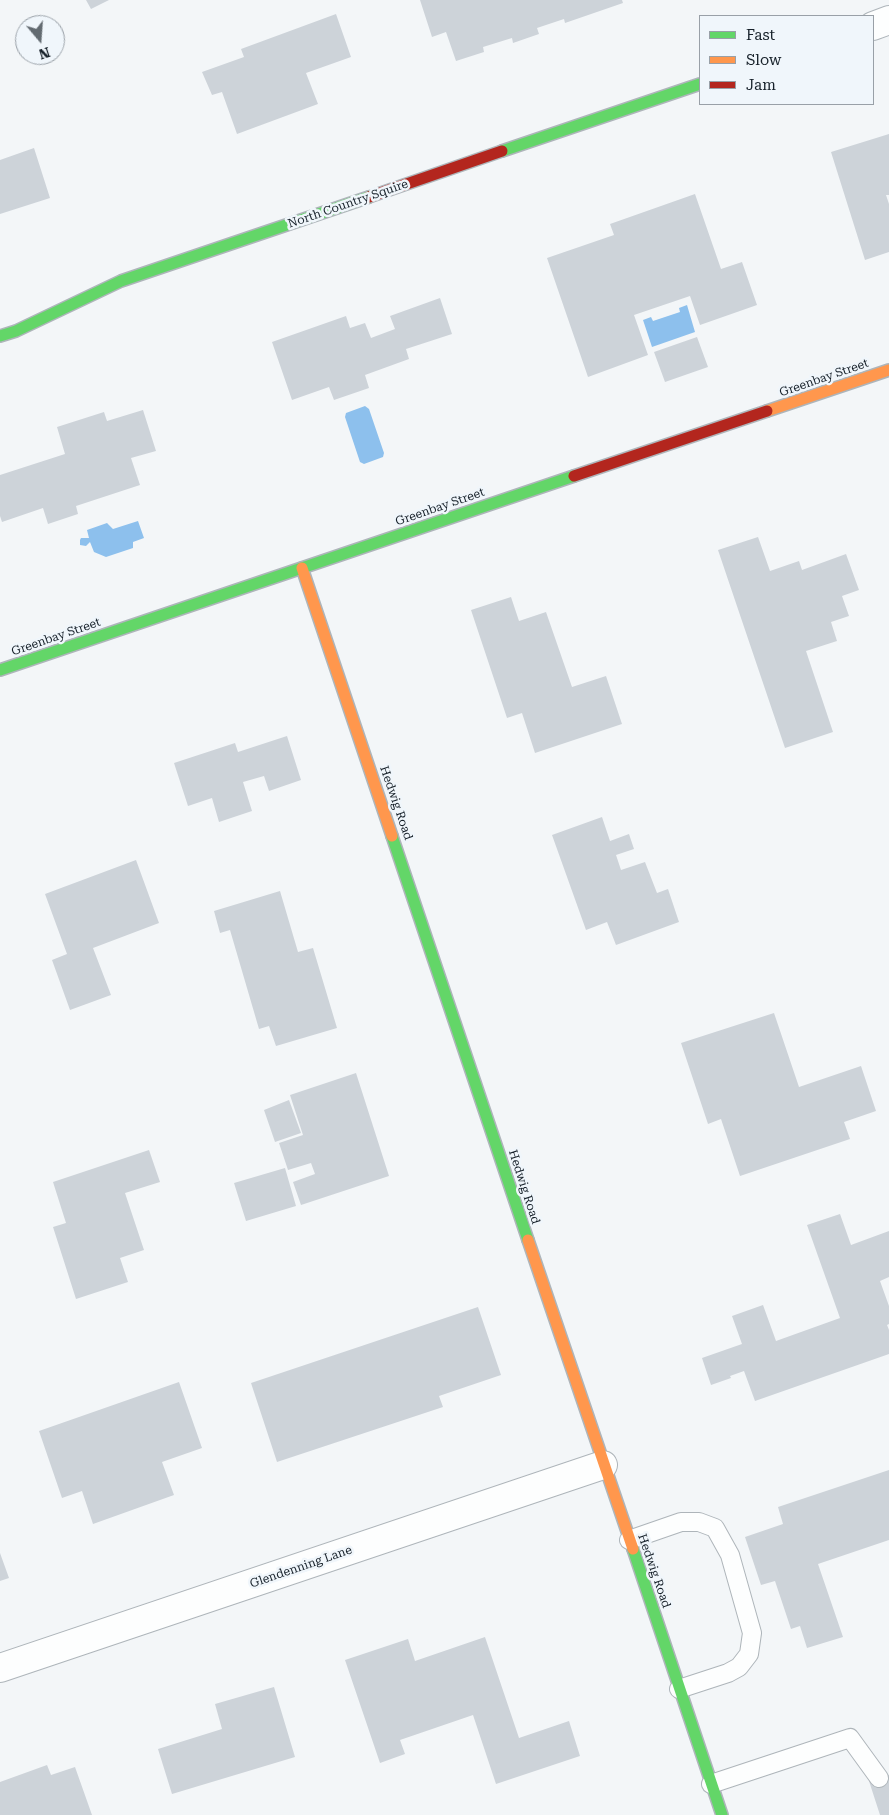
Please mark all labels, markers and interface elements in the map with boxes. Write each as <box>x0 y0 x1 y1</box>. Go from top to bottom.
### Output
north arrow <box>15 15 65 65</box>
legend <box>699 15 874 105</box>
text: Fast <box>746 26 775 44</box>
text: N <box>37 44 52 63</box>
text: Slow <box>746 51 781 69</box>
text: Jam <box>746 76 776 94</box>
street label: North Country Squire <box>286 177 410 231</box>
street label: Greenbay Street <box>778 356 870 400</box>
street label: Greenbay Street <box>394 485 486 529</box>
street label: Greenbay Street <box>10 615 102 659</box>
street label: Hedwig Road <box>377 764 415 842</box>
street label: Hedwig Road <box>505 1148 543 1226</box>
street label: Hedwig Road <box>635 1532 673 1610</box>
street label: Glendenning Lane <box>248 1543 354 1591</box>

